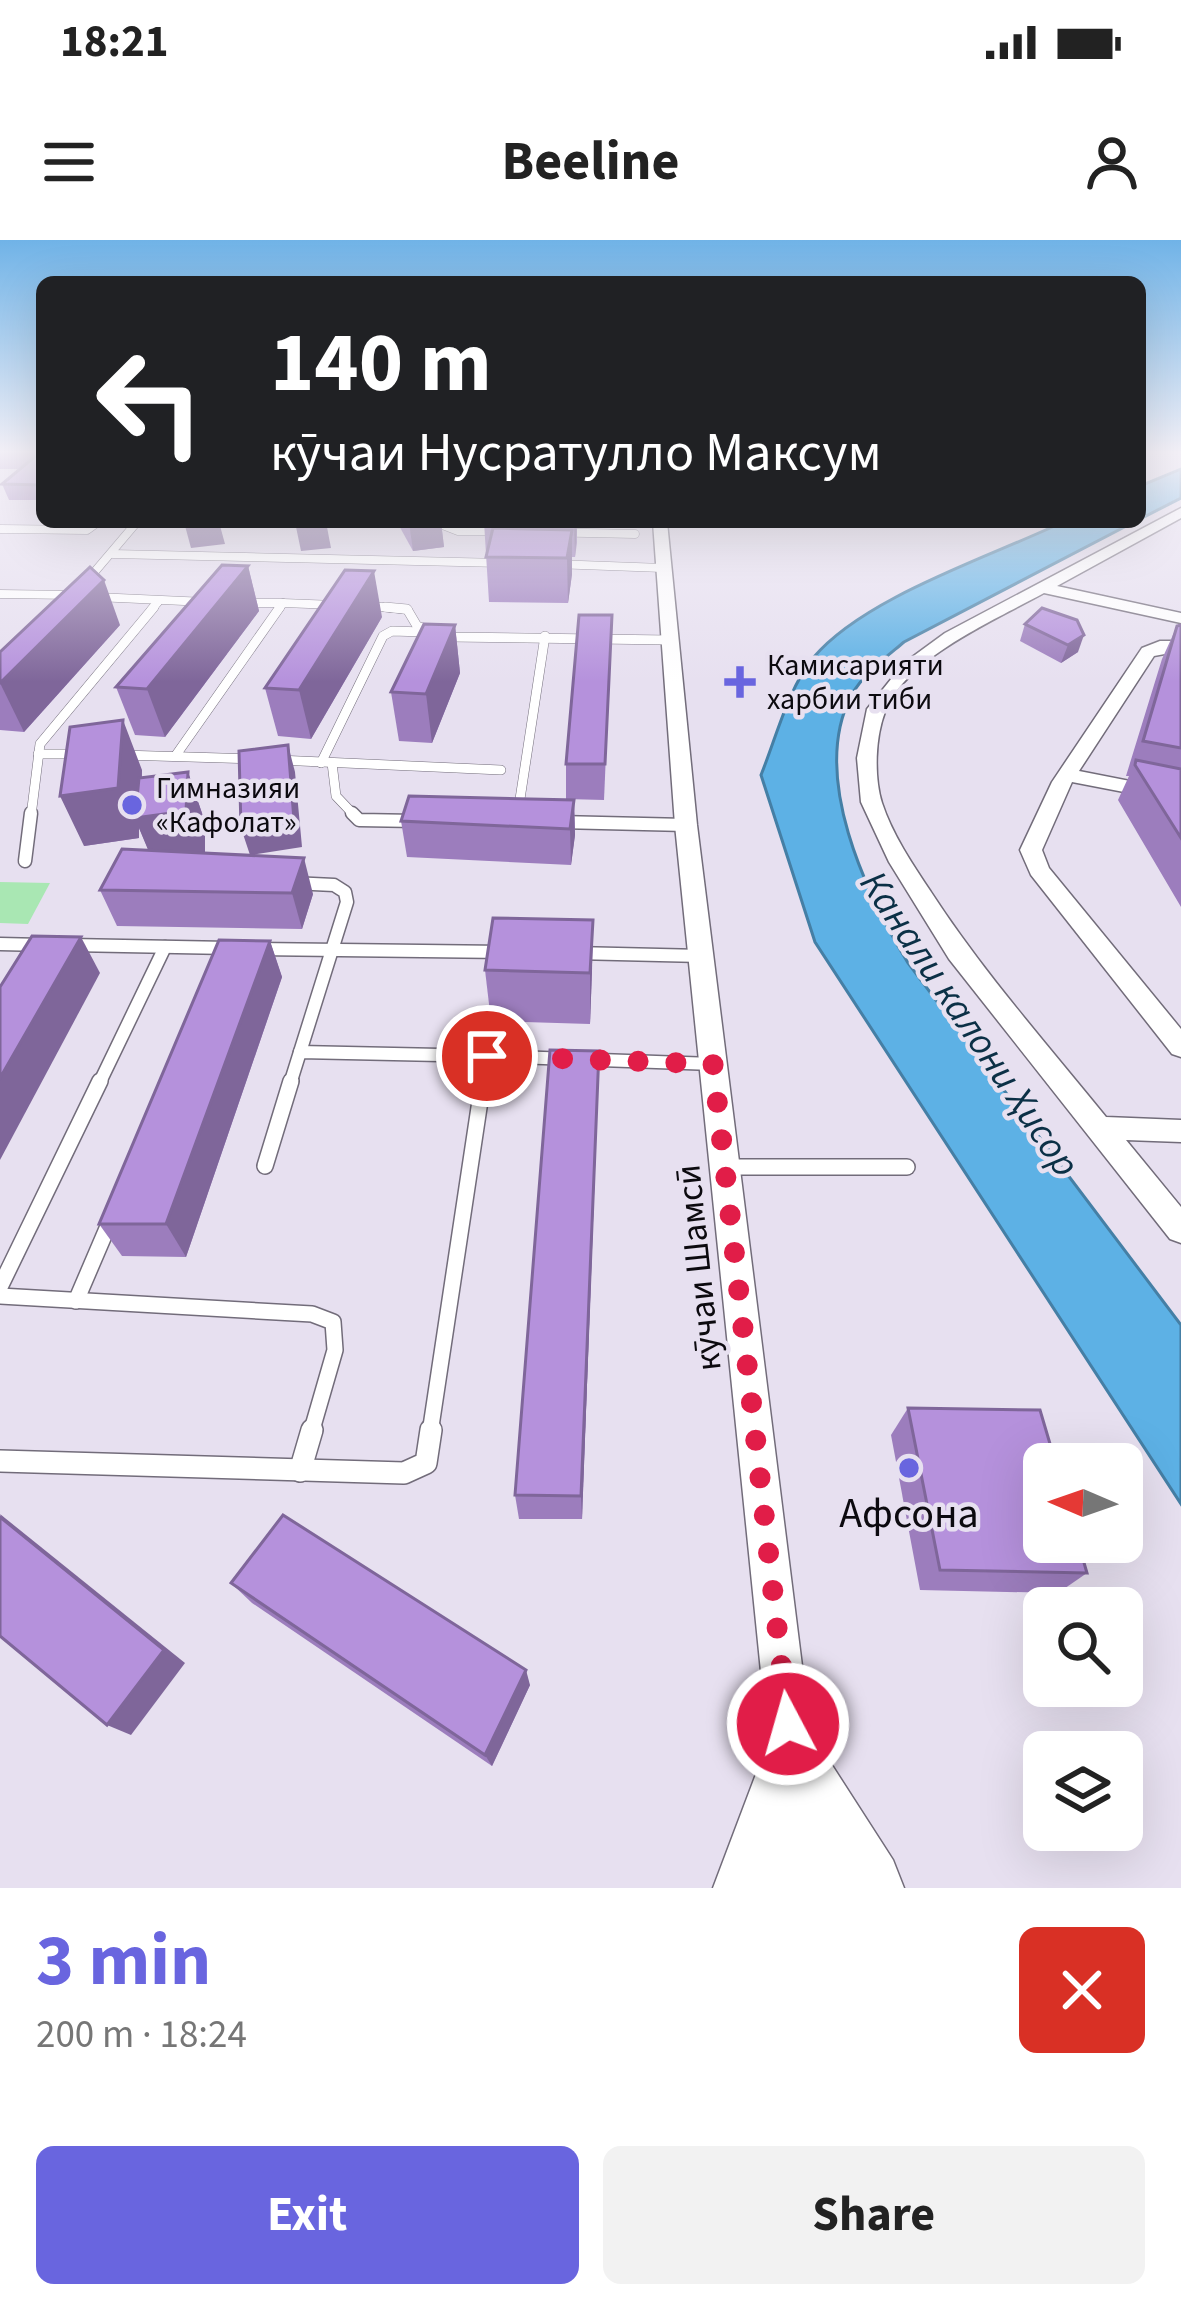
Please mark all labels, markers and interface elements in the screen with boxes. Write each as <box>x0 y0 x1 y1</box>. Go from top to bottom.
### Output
text: 18:21 <box>60 10 169 74</box>
text: Beeline <box>502 124 679 201</box>
icon: menu <box>36 129 102 195</box>
icon: person <box>1079 129 1145 195</box>
text: 140 m <box>270 304 492 424</box>
icon: left <box>72 324 228 480</box>
text: кӯчаи Нусратулло Максум <box>270 415 882 492</box>
place label: Камисарияти харбии тиби <box>767 644 944 721</box>
marker: Камисарияти харбии тиби <box>724 666 756 698</box>
place label: Гимназияи «Кафолат» <box>156 767 300 844</box>
marker: Гимназияи «Кафолат» <box>119 792 145 818</box>
water label: Канали калони Ҳисор <box>846 860 1093 1188</box>
pin <box>436 1005 538 1107</box>
icon: arrive <box>454 1023 520 1089</box>
street label: кӯчаи Шамсӣ <box>662 1162 735 1374</box>
north arrow <box>1023 1443 1143 1563</box>
map controls <box>1023 1443 1143 1851</box>
marker: Афсона <box>896 1455 922 1481</box>
place label: Афсона <box>839 1484 979 1544</box>
button: search <box>1023 1587 1143 1707</box>
position arrow <box>725 1661 851 1787</box>
button: layers <box>1023 1731 1143 1851</box>
text: 3 min <box>36 1910 211 2013</box>
button: close <box>1019 1927 1145 2053</box>
text: 200 m · 18:24 <box>36 2007 247 2063</box>
button: Exit <box>36 2146 579 2284</box>
button: Share <box>603 2146 1145 2284</box>

